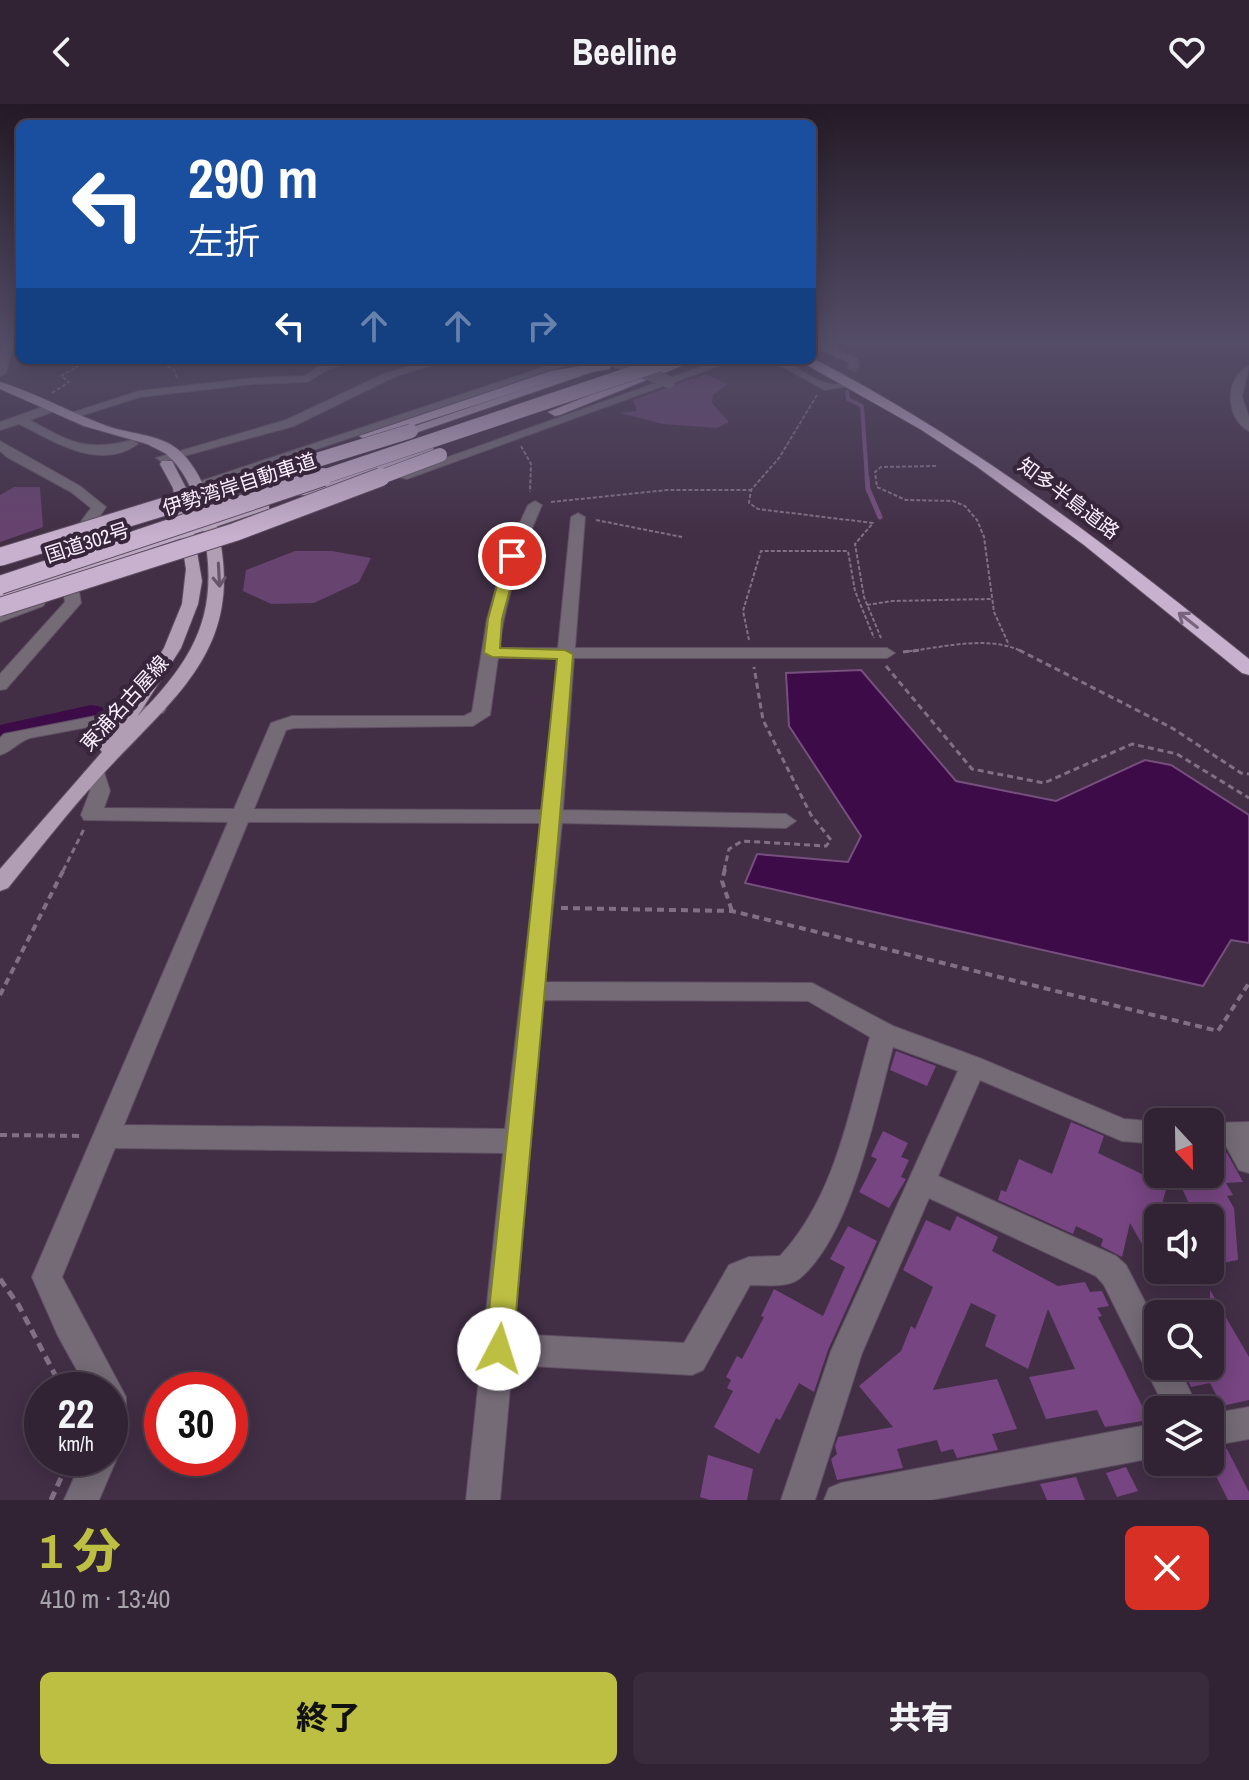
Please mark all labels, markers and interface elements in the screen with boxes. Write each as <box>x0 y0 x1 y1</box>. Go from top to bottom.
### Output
text: Beeline <box>572 28 677 76</box>
icon: back <box>40 30 84 74</box>
icon: heart <box>1165 30 1209 74</box>
text: 290 m <box>188 140 318 215</box>
icon: left <box>56 152 160 256</box>
text: 左折 <box>188 217 260 265</box>
icon: left <box>268 304 312 348</box>
icon: ahead <box>352 304 396 348</box>
icon: ahead <box>436 304 480 348</box>
icon: right <box>520 304 564 348</box>
street label: 伊勢湾岸自動車道 <box>159 446 319 522</box>
street label: 知多半島道路 <box>1013 451 1125 545</box>
street label: 国道302号 <box>41 516 133 568</box>
pin <box>478 522 546 590</box>
icon: arrive <box>490 534 534 578</box>
one-way arrow <box>212 561 227 588</box>
one-way arrow <box>1178 612 1199 629</box>
street label: 東浦名古屋線 <box>74 649 174 757</box>
north arrow <box>1144 1108 1224 1188</box>
map controls <box>1144 1108 1224 1476</box>
button: sound <box>1144 1204 1224 1284</box>
button: search <box>1144 1300 1224 1380</box>
position arrow <box>457 1307 541 1391</box>
speed limit sign: 30 <box>144 1372 248 1476</box>
text: 22 <box>58 1387 94 1440</box>
button: layers <box>1144 1396 1224 1476</box>
text: km/h <box>58 1430 94 1457</box>
text: 1 分 <box>40 1518 121 1583</box>
button: close <box>1125 1526 1209 1610</box>
text: 410 m · 13:40 <box>40 1581 170 1616</box>
button: 終了 <box>40 1672 617 1764</box>
button: 共有 <box>633 1672 1209 1764</box>

